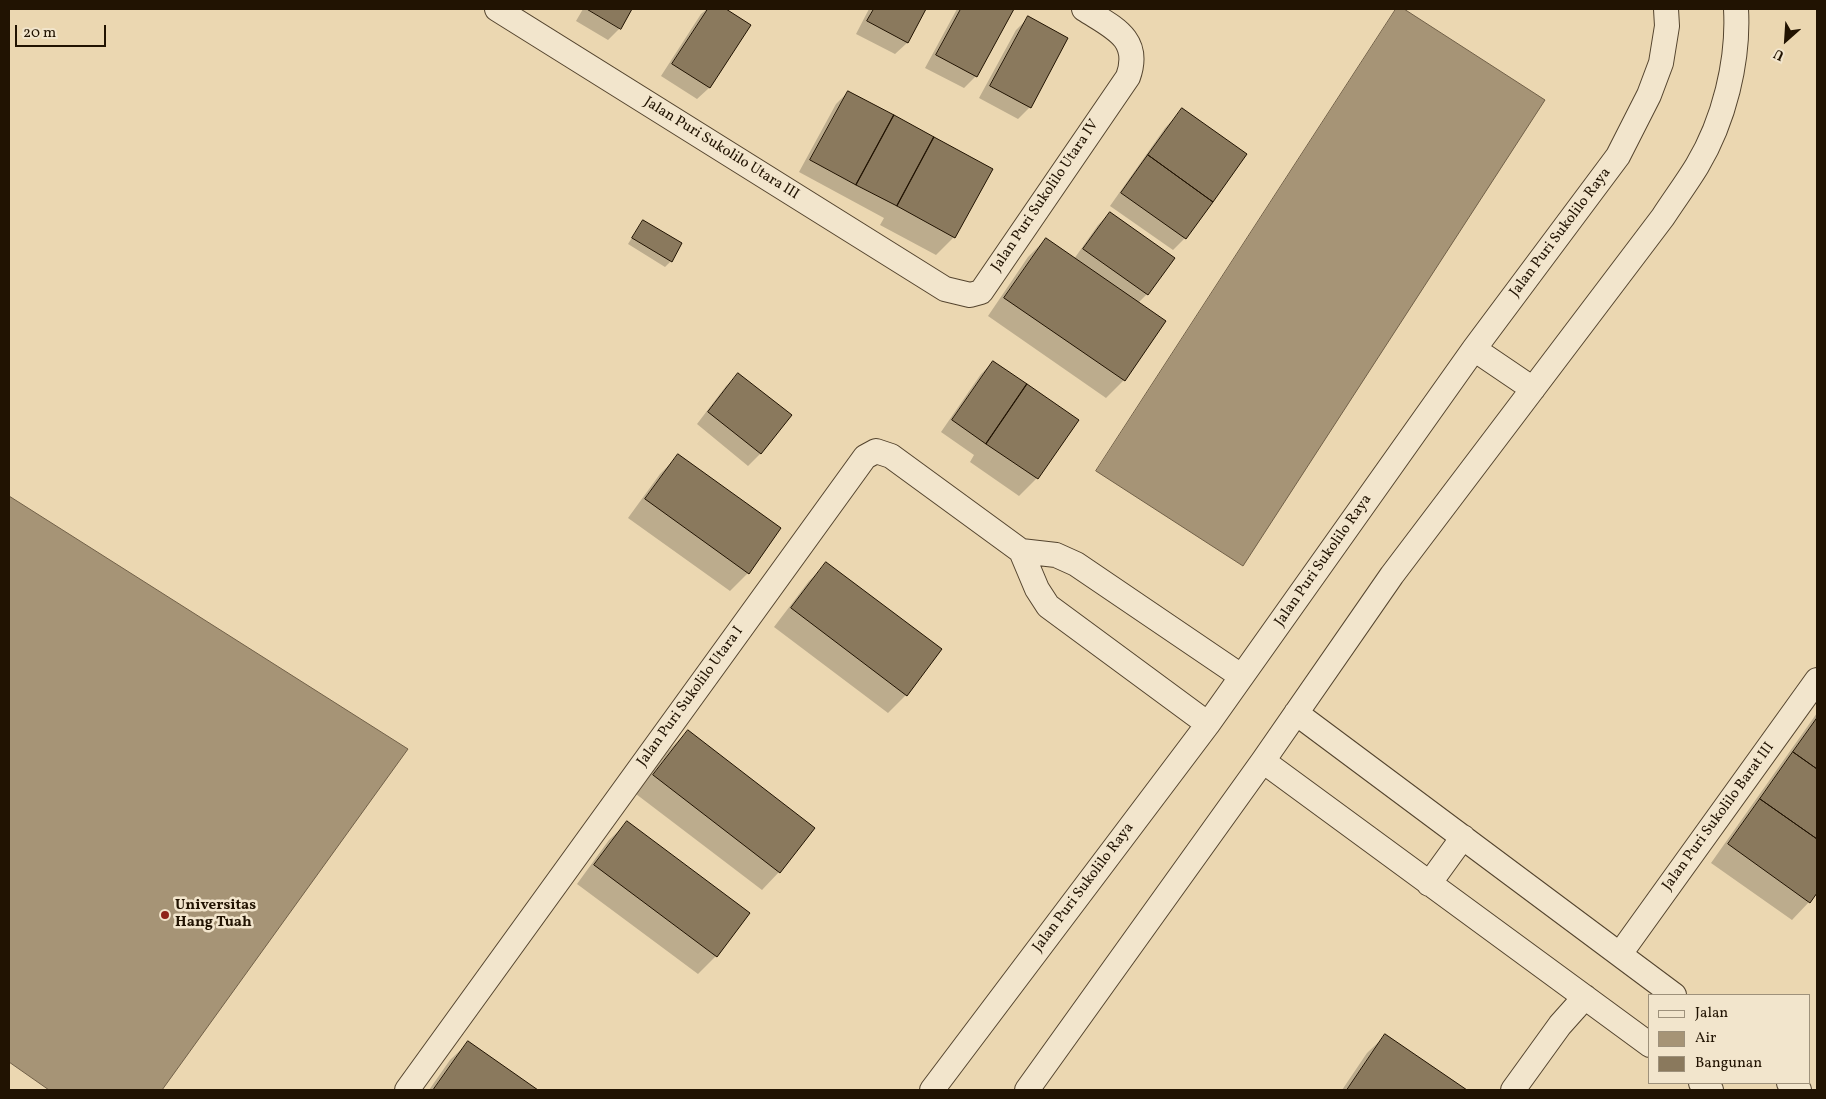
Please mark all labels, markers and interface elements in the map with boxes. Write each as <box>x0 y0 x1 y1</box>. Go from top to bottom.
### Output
scale bar <box>18 15 109 47</box>
north arrow <box>1761 15 1811 65</box>
text: 20 m <box>23 23 56 44</box>
text: U <box>1771 43 1788 65</box>
street label: Jalan Puri Sukolilo Utara III <box>640 94 802 204</box>
street label: Jalan Puri Sukolilo Utara IV <box>988 117 1104 275</box>
street label: Jalan Puri Sukolilo Raya <box>1507 165 1615 301</box>
street label: Jalan Puri Sukolilo Raya <box>1272 491 1376 631</box>
street label: Jalan Puri Sukolilo Utara I <box>634 623 748 771</box>
street label: Jalan Puri Sukolilo Barat III <box>1659 739 1779 895</box>
street label: Jalan Puri Sukolilo Raya <box>1030 820 1138 956</box>
place label: Universitas Hang Tuah <box>175 897 256 932</box>
marker: Universitas Hang Tuah <box>159 909 171 921</box>
legend <box>1648 994 1811 1084</box>
text: Jalan <box>1695 1003 1728 1024</box>
text: Air <box>1695 1028 1716 1049</box>
text: Bangunan <box>1695 1053 1762 1074</box>

